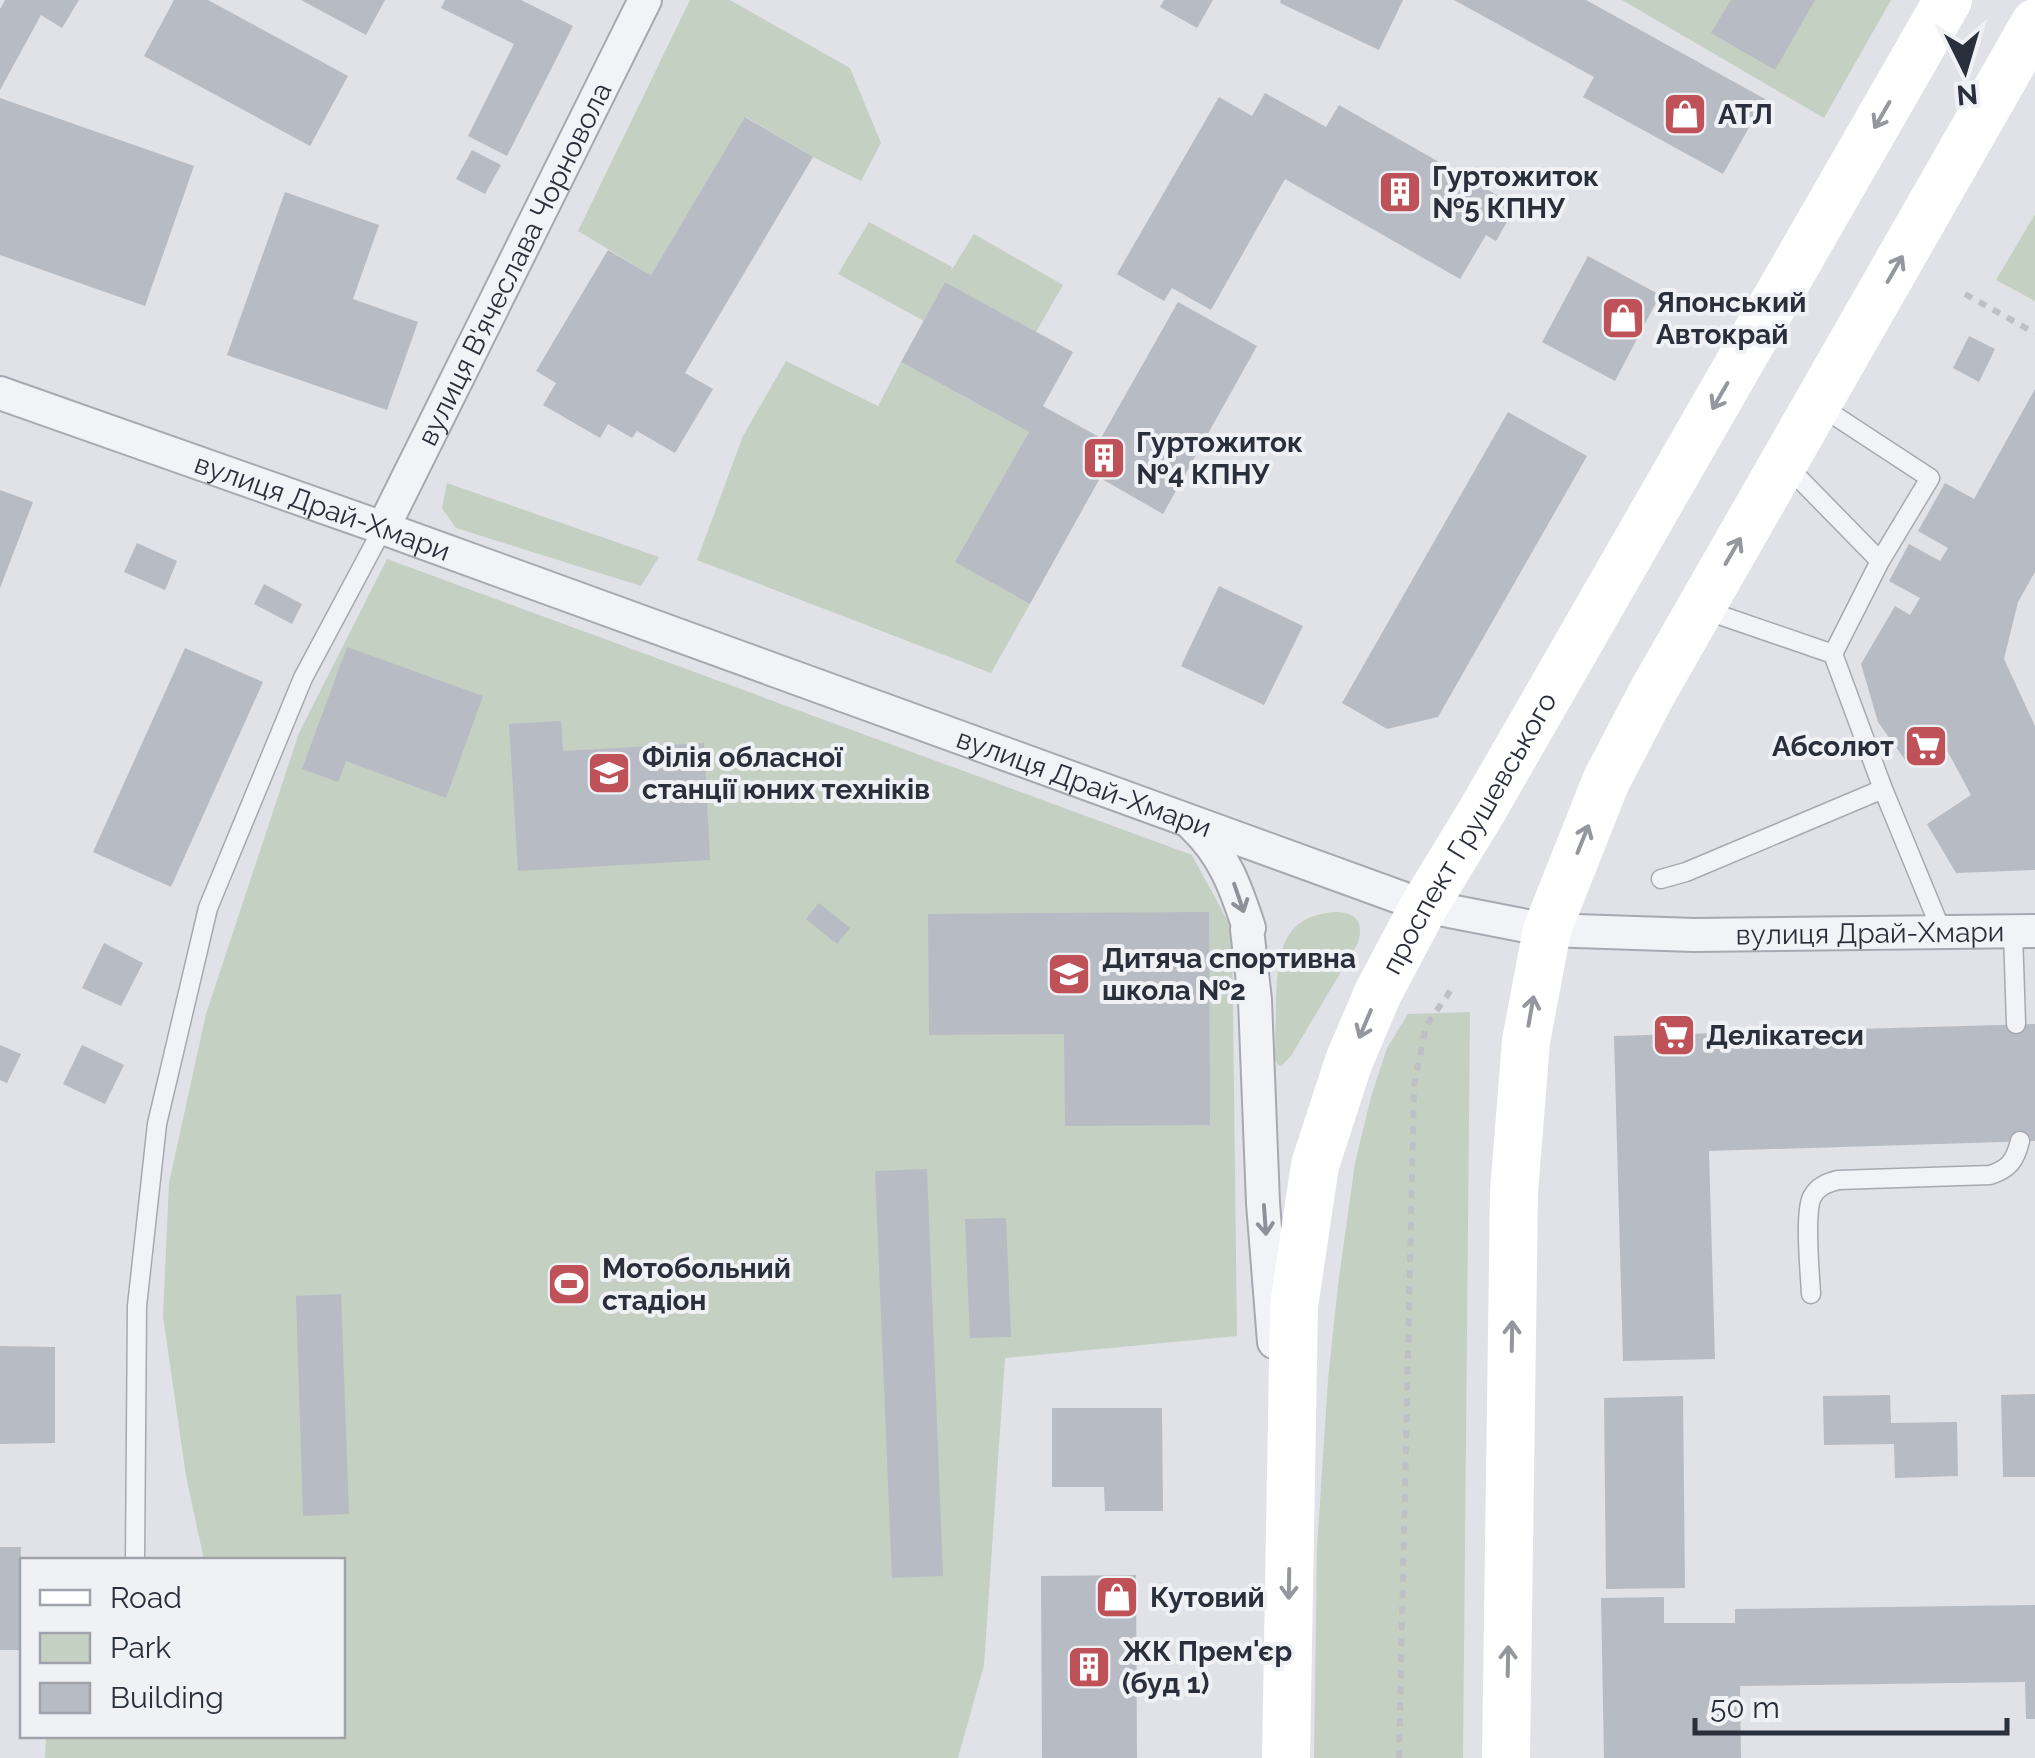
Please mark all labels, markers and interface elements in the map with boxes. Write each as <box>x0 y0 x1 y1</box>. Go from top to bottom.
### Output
north arrow <box>1915 20 2015 120</box>
street label: вулиця В'ячеслава Чорновола <box>411 77 618 451</box>
text: N <box>1955 77 1979 112</box>
shop icon: АТЛ <box>1662 91 1708 137</box>
place label: АТЛ <box>1718 98 1773 131</box>
one-way arrow <box>1872 100 1892 129</box>
place label: Гуртожиток №5 КПНУ <box>1432 160 1599 225</box>
building icon: Гуртожиток №5 КПНУ <box>1377 169 1423 215</box>
one-way arrow <box>1885 255 1905 284</box>
place label: Японський Автокрай <box>1656 286 1806 351</box>
shop icon: Японський Автокрай <box>1600 295 1646 341</box>
one-way arrow <box>1709 381 1729 410</box>
place label: Гуртожиток №4 КПНУ <box>1136 426 1303 491</box>
building icon: Гуртожиток №4 КПНУ <box>1081 435 1127 481</box>
street label: вулиця Драй-Хмари <box>190 447 454 568</box>
one-way arrow <box>1723 537 1743 566</box>
street label: проспект Грушевського <box>1375 686 1564 980</box>
street label: вулиця Драй-Хмари <box>952 722 1216 844</box>
supermarket icon: Абсолют <box>1903 723 1949 769</box>
place label: Абсолют <box>1772 730 1894 763</box>
place label: Філія обласної станції юних техніків <box>642 741 930 806</box>
school or university icon: Філія обласної станції юних техніків <box>586 750 632 796</box>
one-way arrow <box>1575 824 1593 855</box>
one-way arrow <box>1232 882 1250 913</box>
street label: вулиця Драй-Хмари <box>1736 915 2004 952</box>
place label: Дитяча спортивна школа №2 <box>1102 942 1356 1007</box>
school or university icon: Дитяча спортивна школа №2 <box>1046 951 1092 997</box>
one-way arrow <box>1522 996 1541 1028</box>
one-way arrow <box>1354 1008 1372 1039</box>
supermarket icon: Делікатеси <box>1651 1012 1697 1058</box>
place label: Делікатеси <box>1706 1019 1864 1052</box>
one-way arrow <box>1255 1203 1274 1235</box>
place label: Мотобольний стадіон <box>602 1252 791 1317</box>
sports icon: Мотобольний стадіон <box>546 1261 592 1307</box>
one-way arrow <box>1502 1320 1522 1352</box>
legend <box>20 1558 345 1738</box>
one-way arrow <box>1280 1566 1298 1599</box>
shop icon: Кутовий <box>1094 1574 1140 1620</box>
text: Road <box>110 1580 182 1615</box>
place label: Кутовий <box>1150 1581 1265 1614</box>
text: Park <box>110 1630 171 1665</box>
place label: ЖК Прем'єр (буд 1) <box>1122 1635 1292 1700</box>
building icon: ЖК Прем'єр (буд 1) <box>1066 1644 1112 1690</box>
one-way arrow <box>1499 1645 1518 1677</box>
scale bar <box>1695 1673 2008 1735</box>
text: Building <box>110 1680 224 1715</box>
text: 50 m <box>1710 1690 1780 1725</box>

